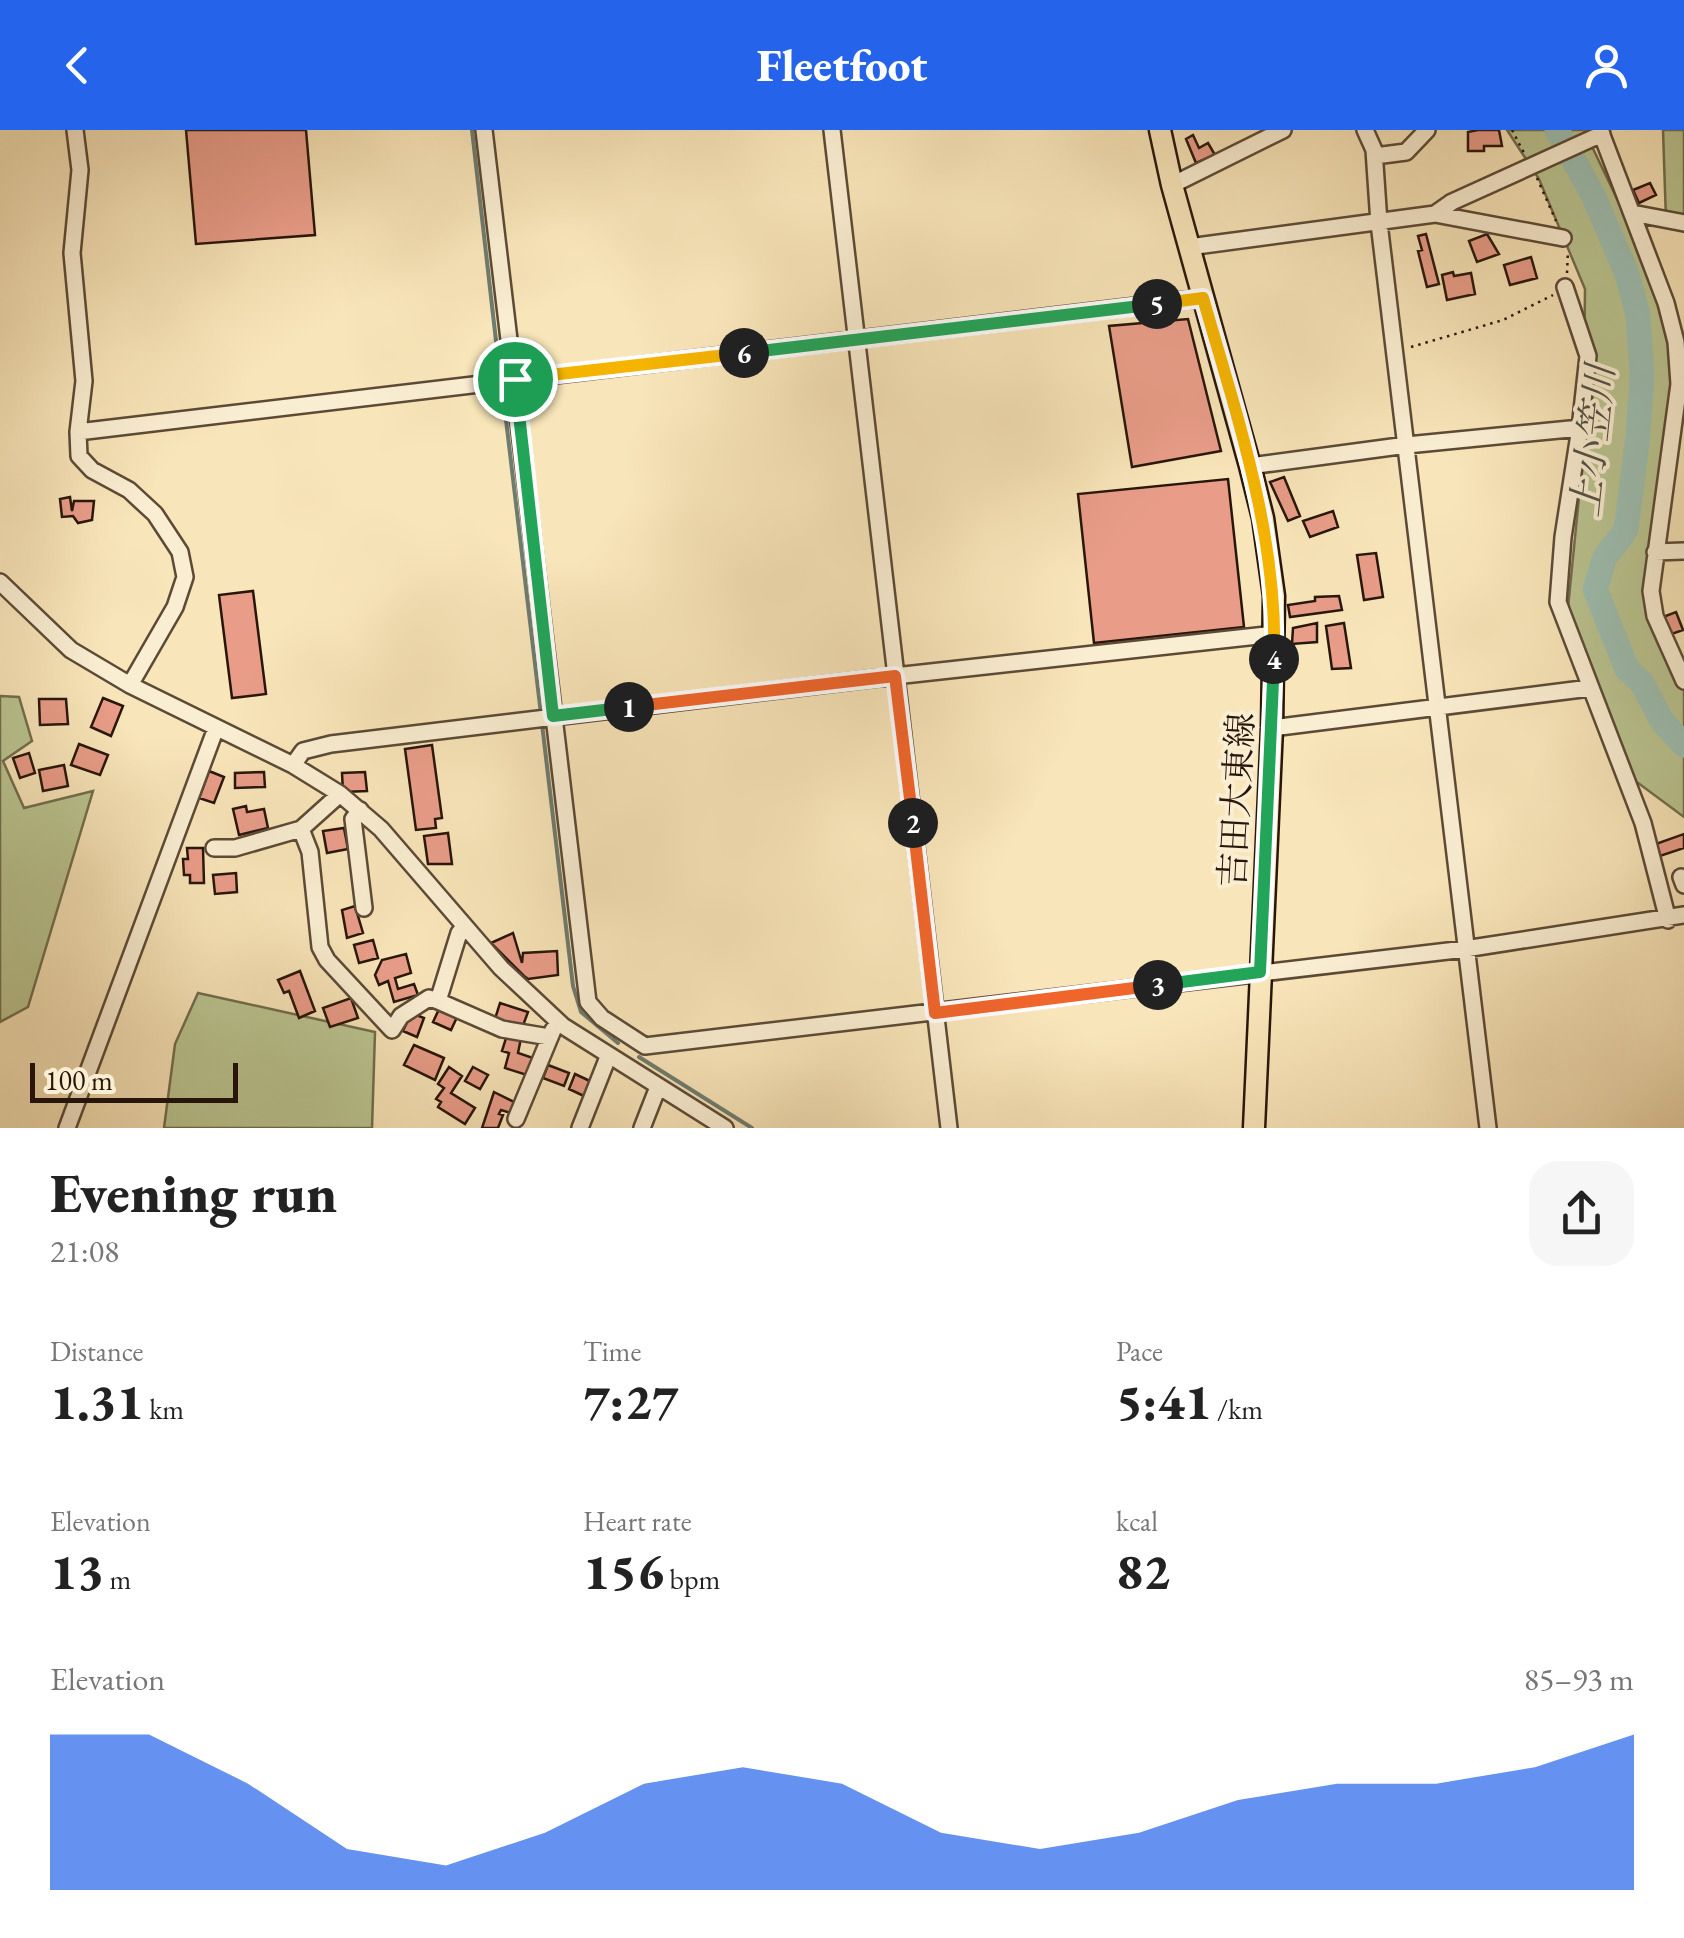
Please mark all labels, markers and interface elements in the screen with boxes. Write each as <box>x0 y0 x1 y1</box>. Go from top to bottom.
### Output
text: Fleetfoot <box>757 36 927 94</box>
icon: back <box>50 38 105 93</box>
icon: person <box>1579 38 1634 93</box>
pin: 5 <box>1132 279 1182 329</box>
text: 5 <box>1150 286 1164 322</box>
pin: 6 <box>719 328 769 378</box>
text: 6 <box>737 335 751 371</box>
pin <box>473 337 558 422</box>
icon: arrive <box>488 352 543 407</box>
water label: 上小笠川 <box>1560 359 1625 519</box>
pin: 4 <box>1249 634 1299 684</box>
text: 4 <box>1267 641 1281 677</box>
pin: 1 <box>604 682 654 732</box>
text: 1 <box>622 689 636 725</box>
street label: 吉田大東線 <box>1209 711 1263 889</box>
pin: 2 <box>888 798 938 848</box>
text: 2 <box>906 805 920 841</box>
pin: 3 <box>1133 960 1183 1010</box>
text: 3 <box>1151 967 1165 1003</box>
scale bar <box>30 1058 238 1103</box>
text: 100 m <box>45 1062 113 1098</box>
text: Evening run <box>50 1157 337 1228</box>
button: share <box>1529 1161 1634 1266</box>
text: 21:08 <box>50 1230 119 1272</box>
text: Distance <box>50 1333 144 1369</box>
text: Time <box>583 1333 641 1369</box>
text: Pace <box>1116 1333 1163 1369</box>
text: 1.31 <box>50 1369 144 1434</box>
text: 7:27 <box>583 1369 678 1434</box>
text: 5:41 <box>1116 1369 1211 1434</box>
text: km <box>144 1391 184 1427</box>
text: /km <box>1211 1391 1263 1427</box>
text: Elevation <box>50 1503 151 1539</box>
text: Heart rate <box>583 1503 692 1539</box>
text: kcal <box>1116 1503 1158 1539</box>
text: 13 <box>50 1539 104 1604</box>
text: 156 <box>583 1539 664 1604</box>
text: 82 <box>1116 1539 1170 1604</box>
text: m <box>104 1561 131 1597</box>
text: bpm <box>664 1561 720 1597</box>
text: Elevation <box>50 1658 165 1700</box>
text: 85–93 m <box>1524 1658 1634 1700</box>

